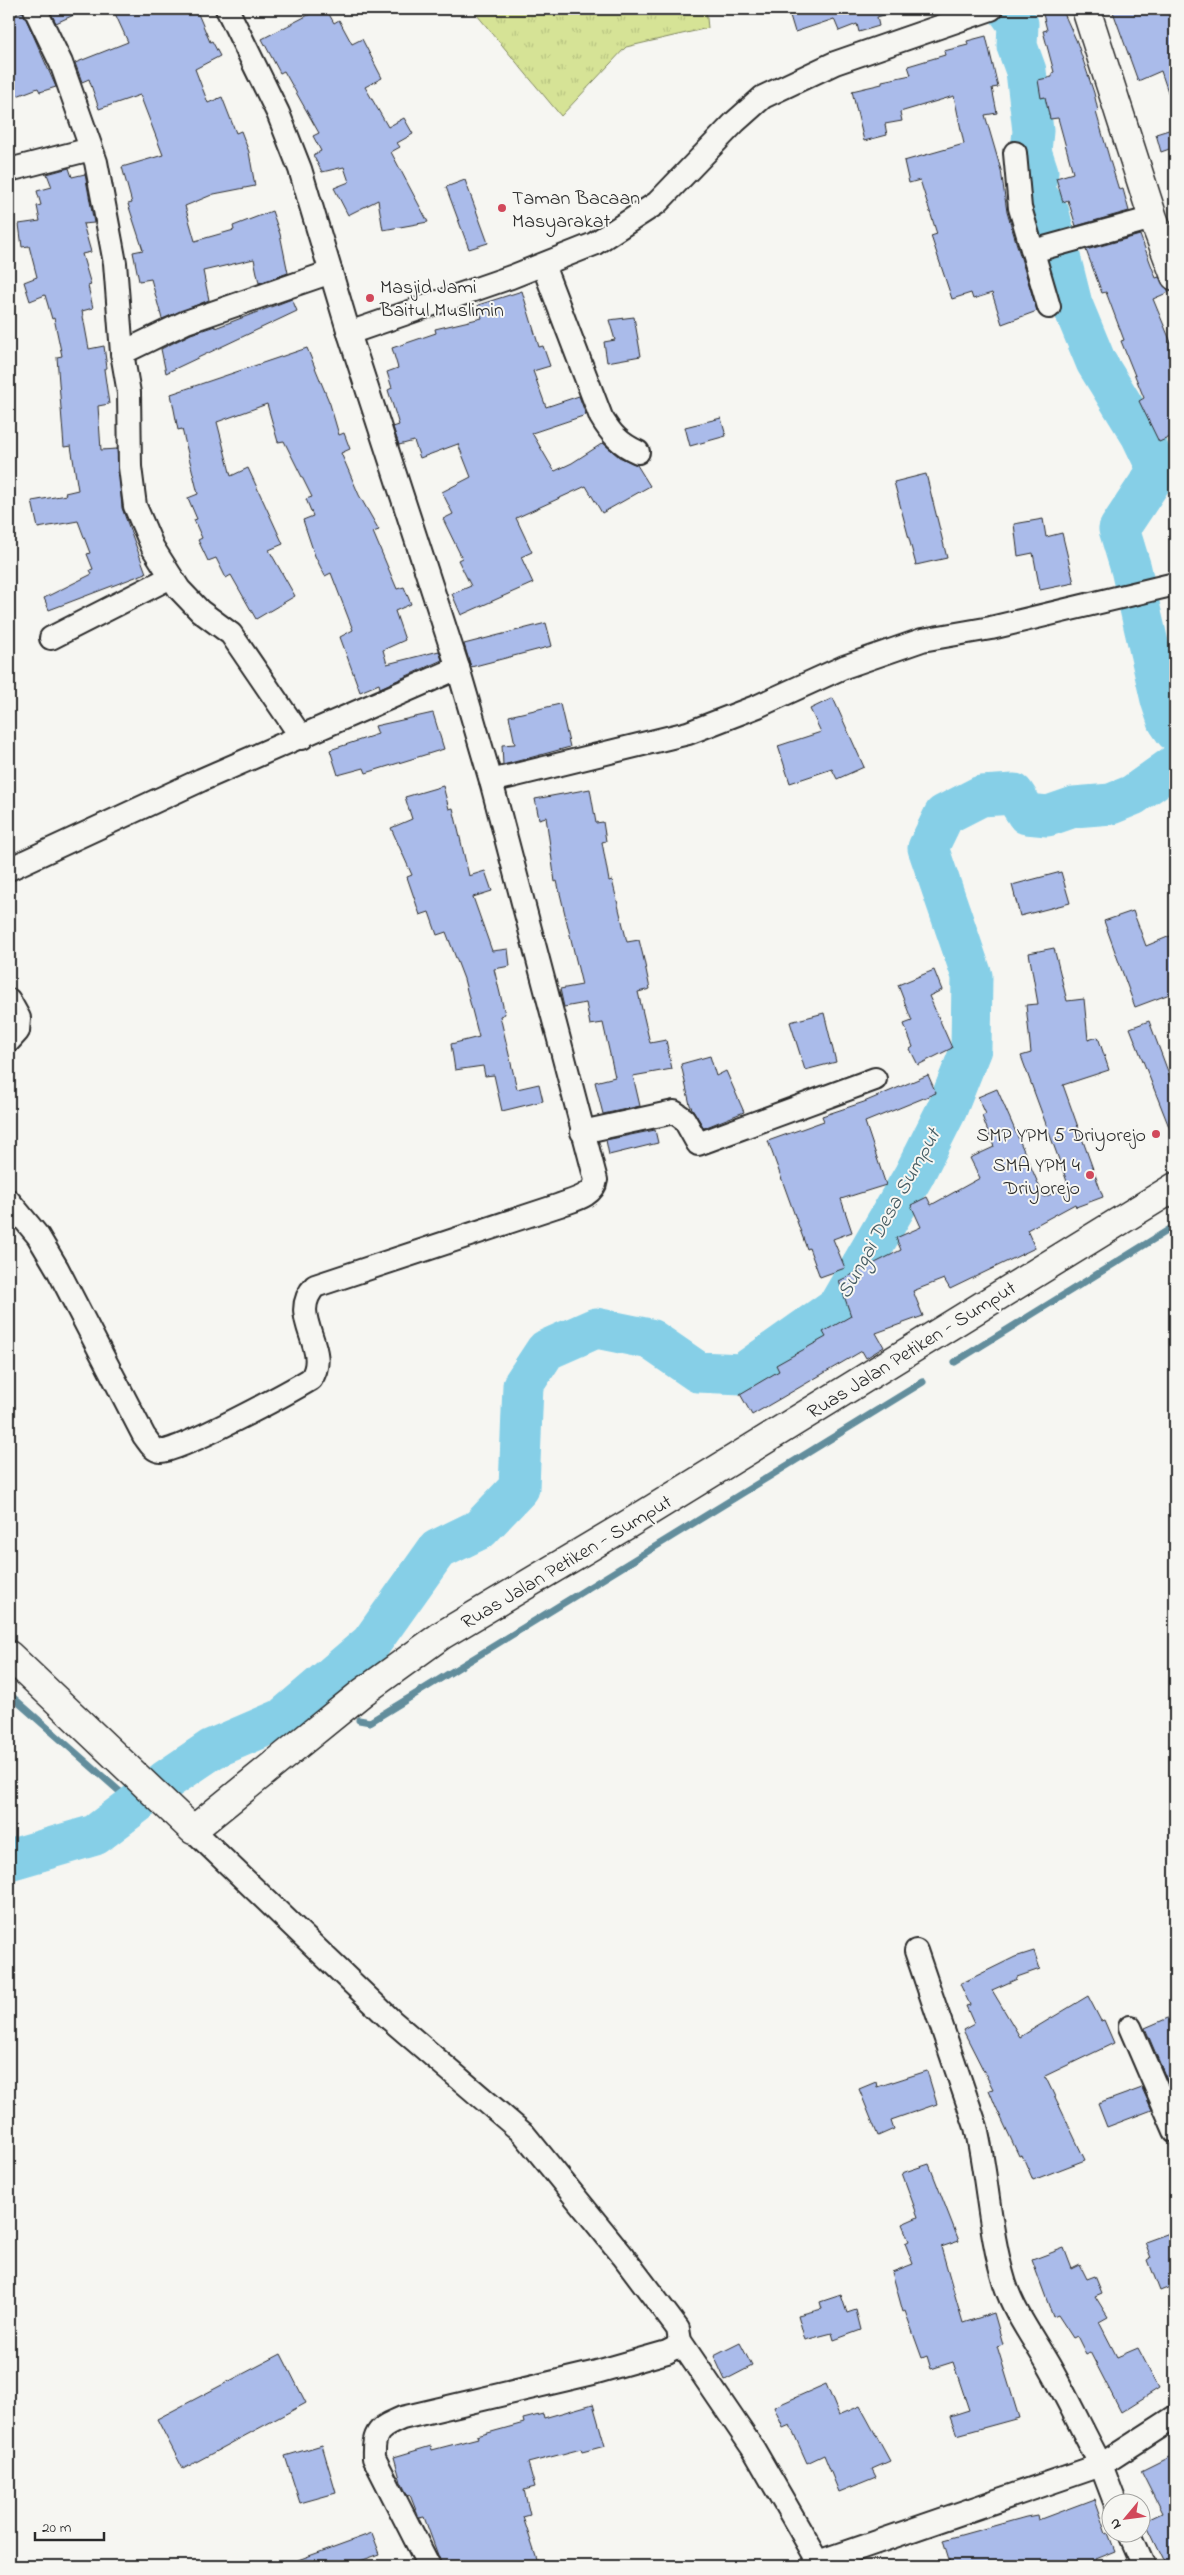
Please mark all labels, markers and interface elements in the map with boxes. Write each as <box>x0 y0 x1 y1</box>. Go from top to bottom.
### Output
place label: Taman Bacaan Masyarakat <box>512 185 640 237</box>
marker: Taman Bacaan Masyarakat <box>496 202 508 214</box>
place label: Masjid Jami Baitul Muslimin <box>379 274 504 326</box>
marker: Masjid Jami Baitul Muslimin <box>364 292 376 304</box>
water label: Sungai Desa Sumput <box>831 1122 951 1305</box>
place label: SMP YPM 5 Driyorejo <box>976 1122 1146 1151</box>
marker: SMP YPM 5 Driyorejo <box>1150 1128 1162 1140</box>
place label: SMA YPM 4 Driyorejo <box>993 1152 1080 1204</box>
marker: SMA YPM 4 Driyorejo <box>1084 1169 1096 1181</box>
street label: Ruas Jalan Petiken - Sumput <box>802 1275 1023 1427</box>
street label: Ruas Jalan Petiken - Sumput <box>456 1488 678 1638</box>
north arrow <box>1102 2492 1152 2542</box>
scale bar <box>35 2510 104 2542</box>
text: N <box>1104 2514 1127 2533</box>
text: 20 m <box>42 2517 72 2539</box>

